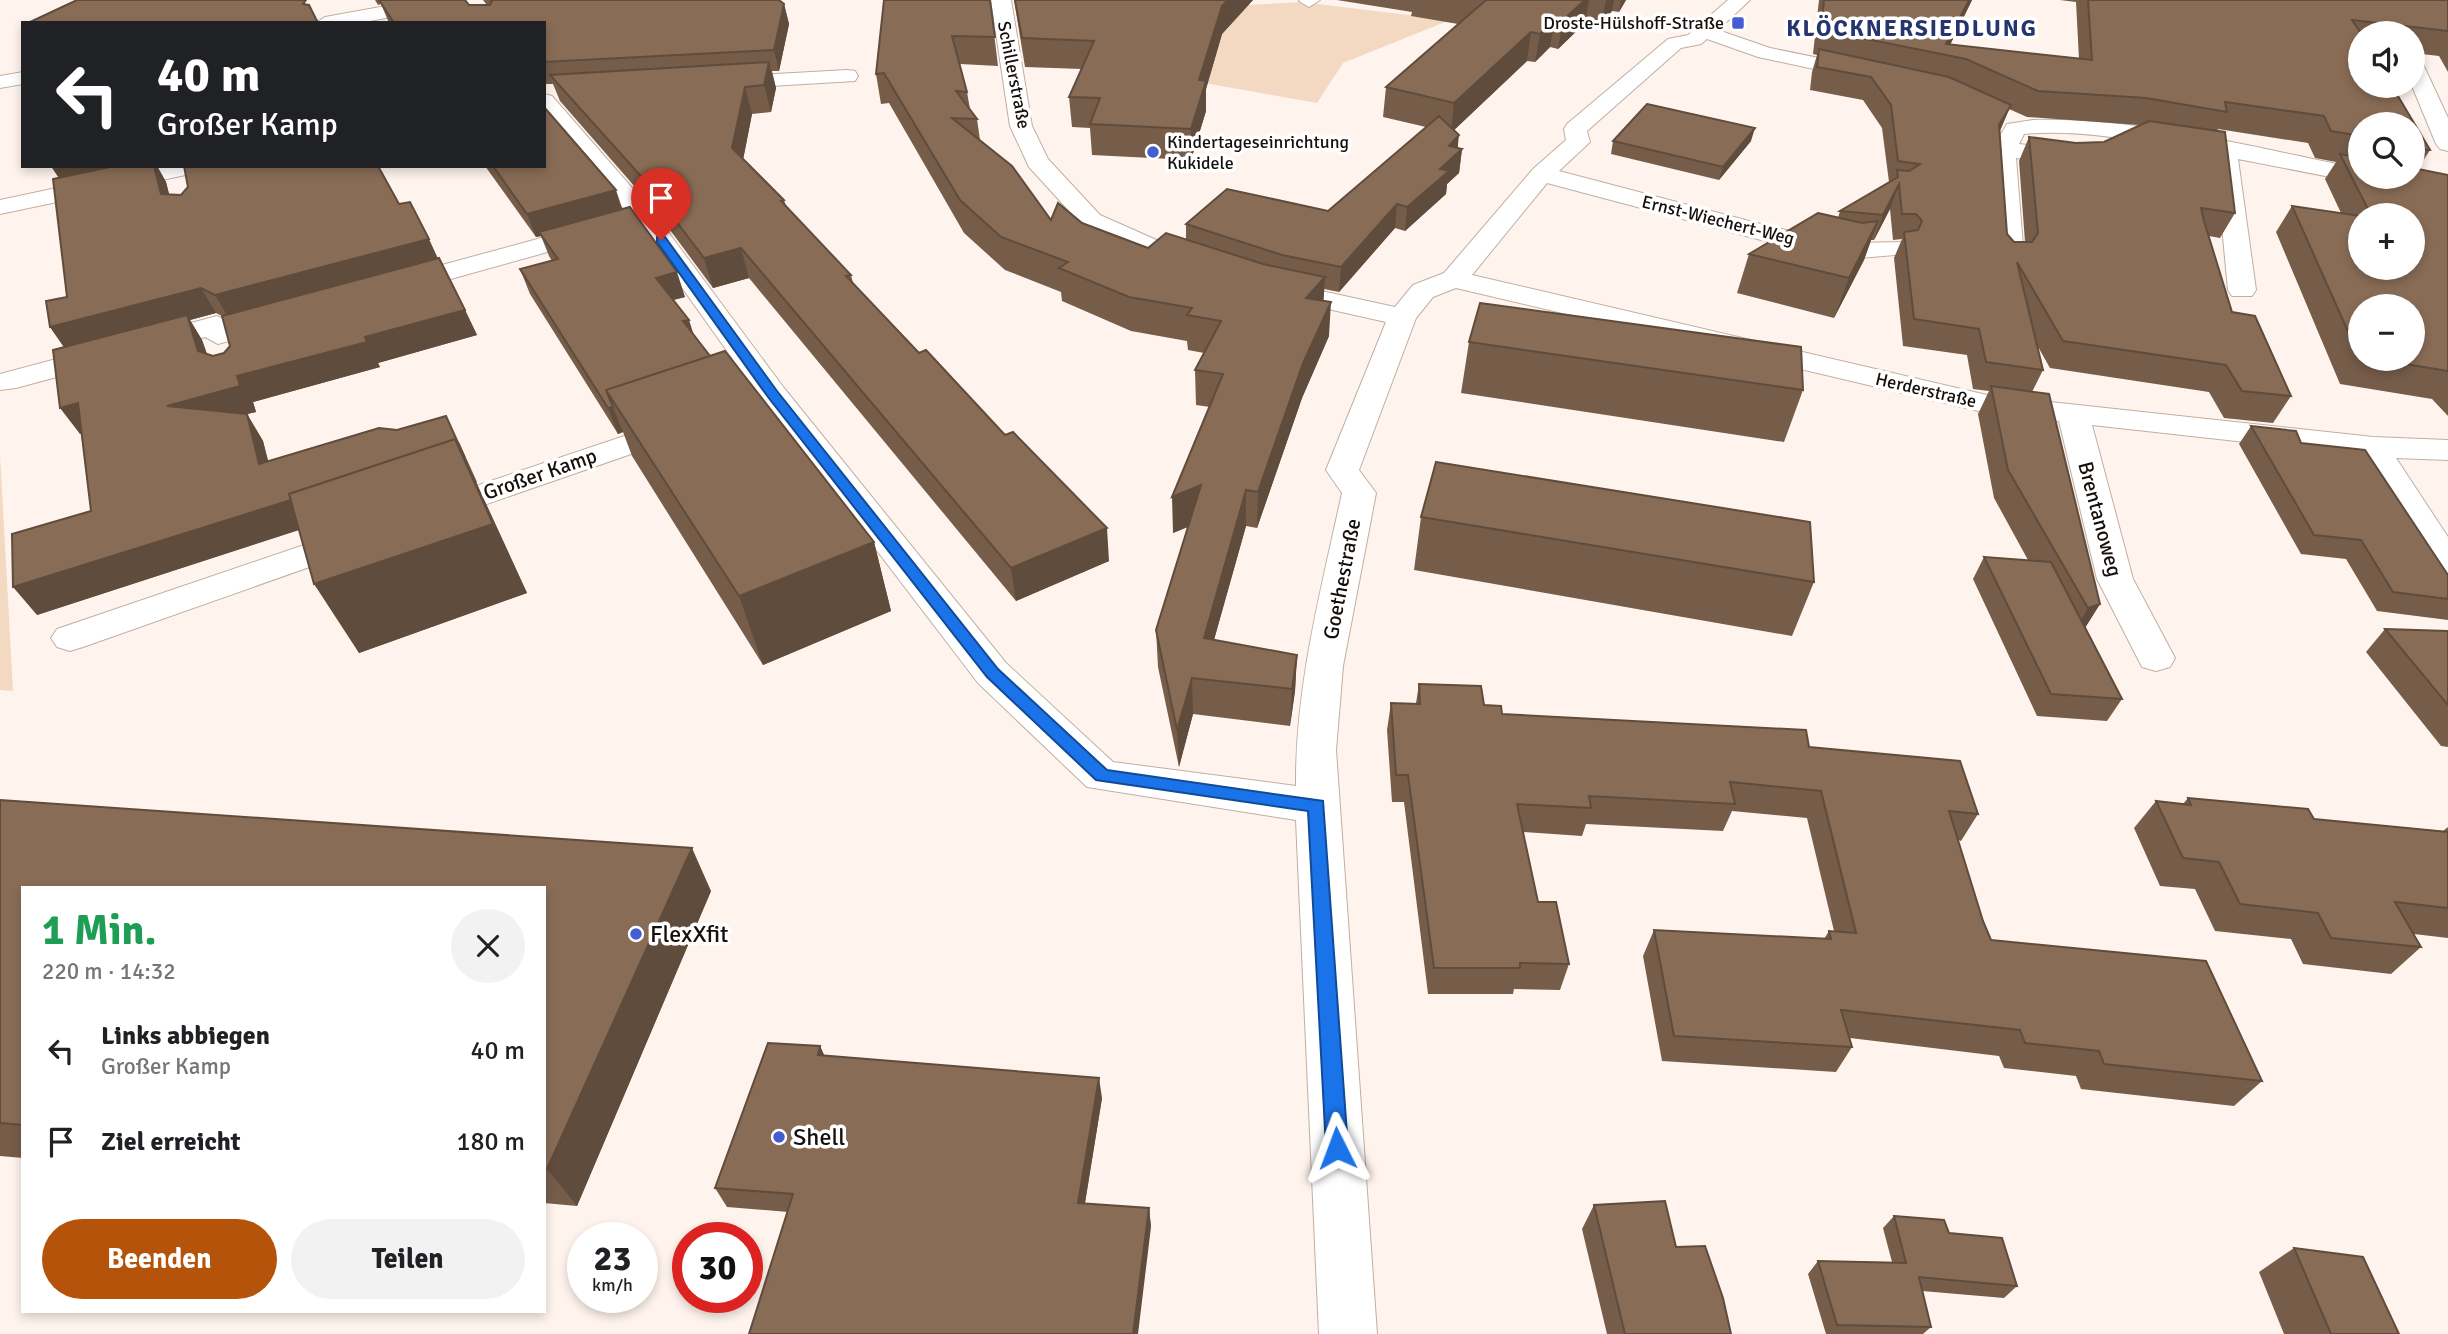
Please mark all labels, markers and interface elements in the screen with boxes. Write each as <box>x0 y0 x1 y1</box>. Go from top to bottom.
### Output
place label: Droste-Hülshoff-Straße <box>1543 12 1724 34</box>
district label: KLÖCKNERSIEDLUNG <box>1786 14 2038 43</box>
marker: Droste-Hülshoff-Straße <box>1730 15 1746 31</box>
street label: Schillerstraße <box>993 19 1035 131</box>
map controls <box>2348 21 2425 371</box>
button: sound <box>2348 21 2425 98</box>
text: 40 m <box>157 45 260 105</box>
icon: left <box>42 49 133 140</box>
text: Großer Kamp <box>157 105 338 144</box>
button: search <box>2348 112 2425 189</box>
place label: Kindertageseinrichtung Kukidele <box>1167 131 1349 174</box>
marker: Kindertageseinrichtung Kukidele <box>1145 144 1161 160</box>
pin <box>631 168 691 240</box>
icon: arrive <box>642 179 680 217</box>
street label: Ernst-Wiechert-Weg <box>1640 190 1796 250</box>
button: + <box>2348 203 2425 280</box>
button: − <box>2348 294 2425 371</box>
street label: Herderstraße <box>1873 368 1979 412</box>
street label: Großer Kamp <box>480 442 600 506</box>
street label: Brentanoweg <box>2072 458 2128 580</box>
street label: Goethestraße <box>1318 516 1366 642</box>
text: 1 Min. <box>42 905 156 956</box>
button: close <box>451 909 525 983</box>
place label: FlexXfit <box>650 919 728 949</box>
marker: FlexXfit <box>628 926 644 942</box>
text: 220 m · 14:32 <box>42 957 176 986</box>
text: Links abbiegen <box>101 1020 270 1052</box>
icon: left <box>42 1032 80 1070</box>
text: 40 m <box>470 1035 525 1067</box>
text: Großer Kamp <box>101 1052 231 1081</box>
position arrow <box>1300 1111 1374 1185</box>
place label: Shell <box>793 1122 845 1152</box>
icon: arrive <box>42 1123 80 1161</box>
text: Ziel erreicht <box>101 1126 241 1158</box>
text: 180 m <box>456 1126 525 1158</box>
marker: Shell <box>771 1129 787 1145</box>
button: Beenden <box>42 1219 277 1299</box>
button: Teilen <box>291 1219 525 1299</box>
speed limit sign: 30 <box>672 1222 763 1313</box>
text: 23 <box>594 1237 631 1280</box>
text: km/h <box>592 1274 633 1296</box>

